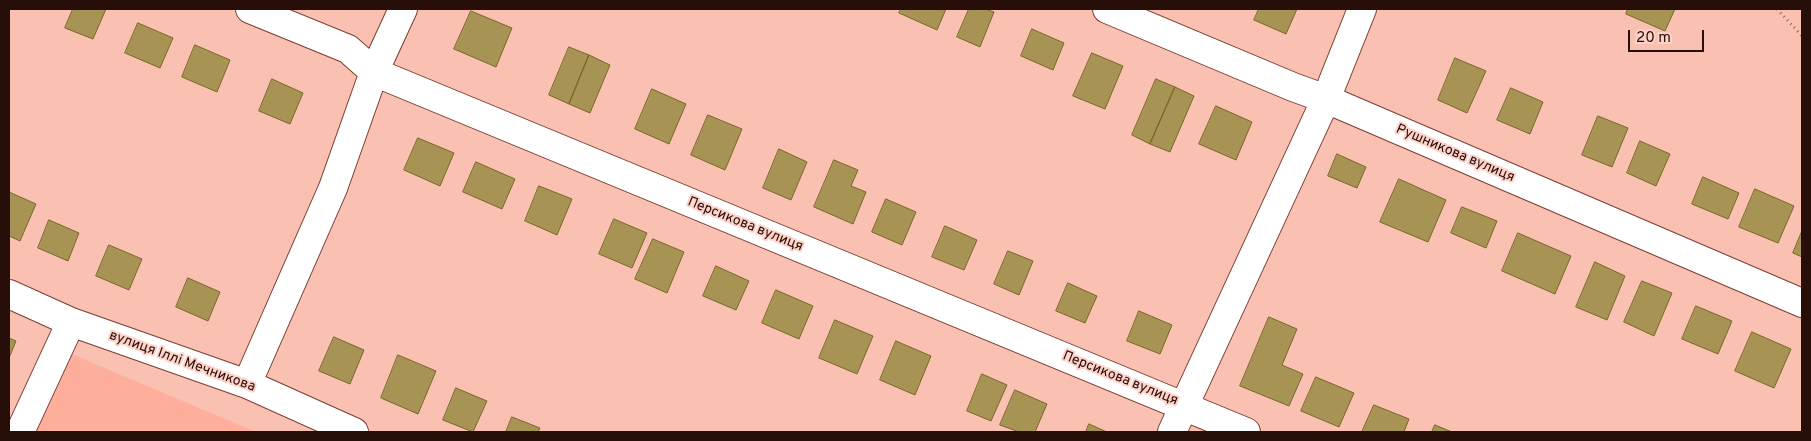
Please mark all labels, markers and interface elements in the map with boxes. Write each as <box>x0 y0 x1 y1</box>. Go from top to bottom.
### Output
scale bar <box>1631 20 1707 52</box>
text: 20 m <box>1636 29 1671 48</box>
street label: Рушникова вулиця <box>1393 121 1517 187</box>
street label: Персикова вулиця <box>685 194 805 256</box>
street label: вулиця Іллі Мечникова <box>107 328 257 396</box>
street label: Персикова вулиця <box>1060 348 1180 410</box>

